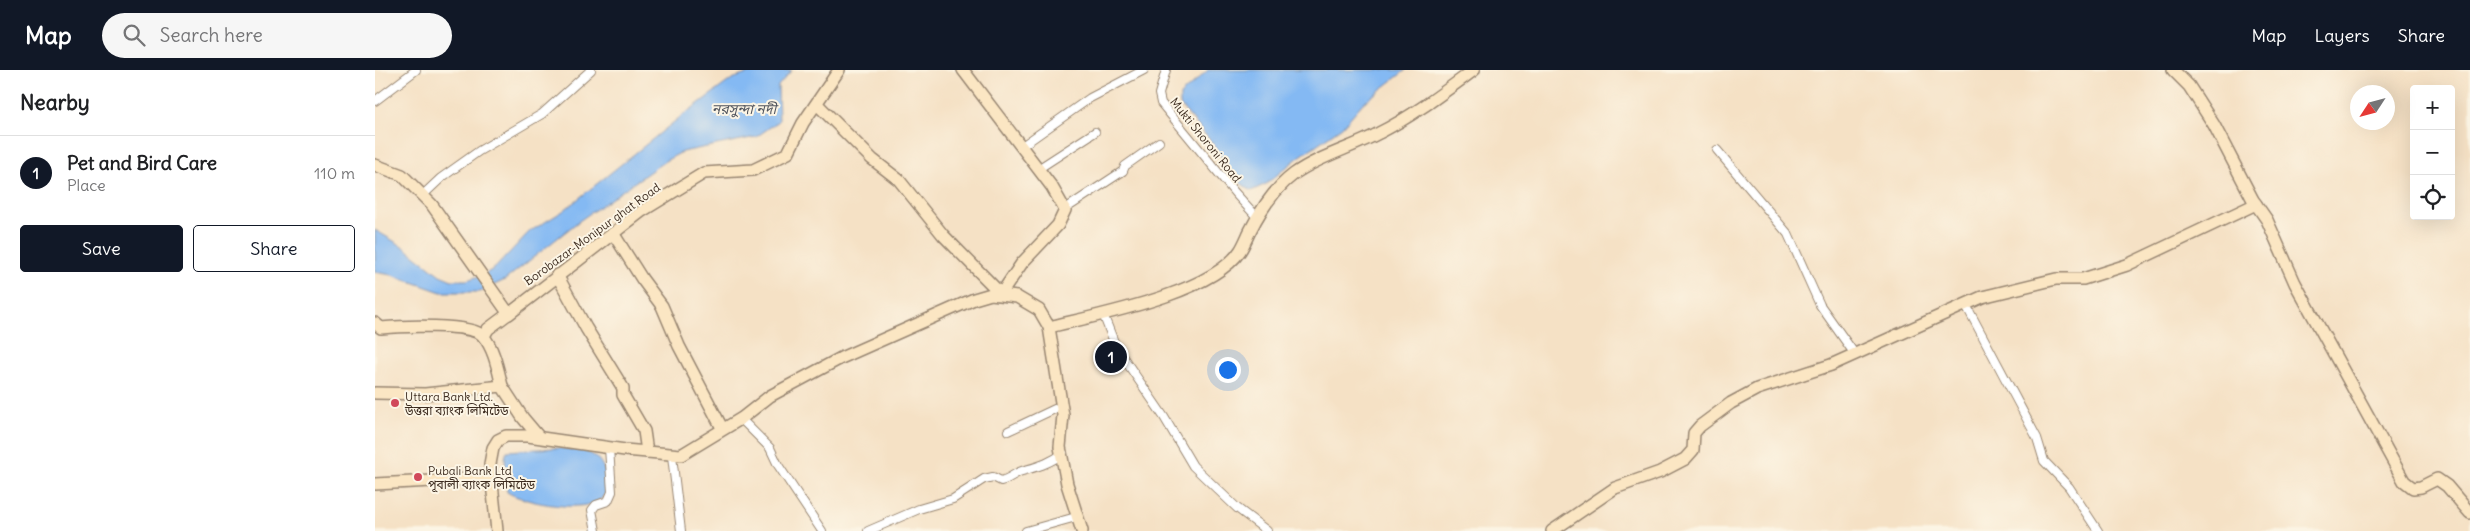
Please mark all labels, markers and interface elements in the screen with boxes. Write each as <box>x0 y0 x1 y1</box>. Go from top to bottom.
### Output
search box <box>102 13 452 58</box>
text: Map <box>25 20 72 50</box>
icon: search <box>120 21 148 49</box>
text: Search here <box>160 23 263 47</box>
text: Map <box>2251 24 2286 47</box>
text: Layers <box>2314 24 2370 47</box>
text: Share <box>2398 24 2445 47</box>
north arrow <box>2350 85 2395 130</box>
map controls <box>2410 85 2455 220</box>
button: + <box>2410 85 2455 130</box>
text: Nearby <box>20 89 90 116</box>
street label: Mukti Shoroni Road <box>1167 95 1245 185</box>
water label: নরসুন্দা নদী <box>712 100 779 118</box>
button: − <box>2410 130 2455 175</box>
text: Pet and Bird Care <box>67 151 217 175</box>
text: 1 <box>33 163 39 183</box>
text: 110 m <box>314 163 355 183</box>
text: Place <box>67 175 106 195</box>
button: locate <box>2410 175 2455 220</box>
street label: Borobazar-Monipur ghat Road <box>521 180 663 288</box>
button: Save <box>20 225 183 272</box>
button: Share <box>193 225 355 272</box>
pin: 1 <box>1095 338 1127 376</box>
your location <box>1215 357 1241 383</box>
place label: Uttara Bank Ltd. উত্তরা ব্যাংক লিমিটেড <box>404 389 509 418</box>
marker: Uttara Bank Ltd. উত্তরা ব্যাংক লিমিটেড <box>389 397 401 409</box>
place label: Pubali Bank Ltd পূবালী ব্যাংক লিমিটেড <box>428 463 536 493</box>
marker: Pubali Bank Ltd পূবালী ব্যাংক লিমিটেড <box>412 471 424 483</box>

